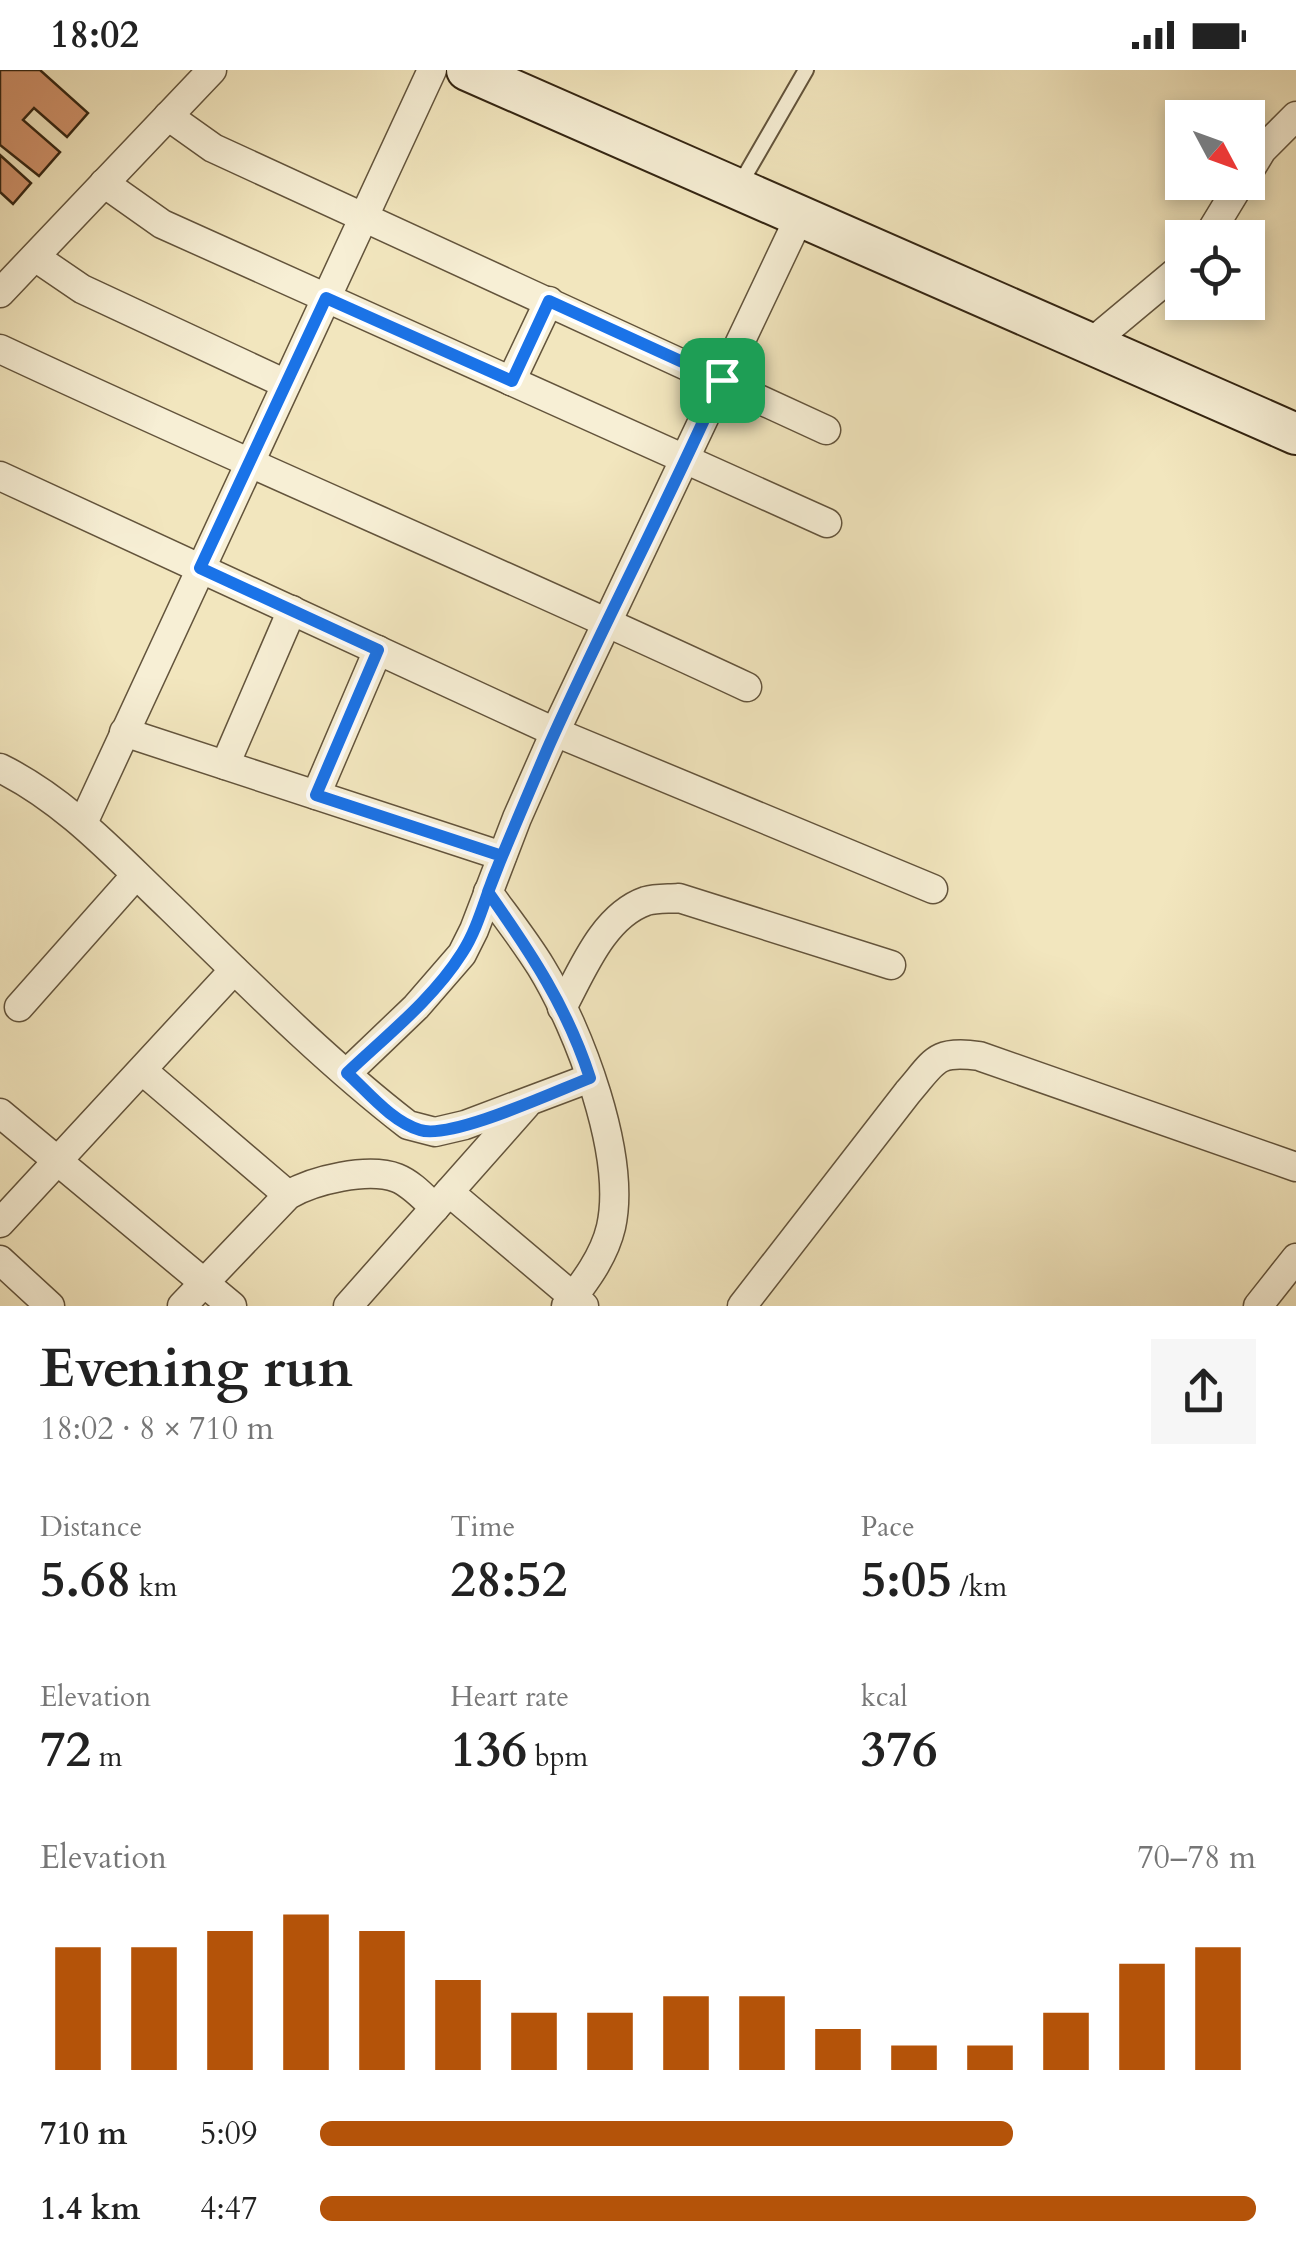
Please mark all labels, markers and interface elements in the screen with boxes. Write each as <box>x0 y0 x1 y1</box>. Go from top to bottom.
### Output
text: 18:02 <box>50 9 139 61</box>
north arrow <box>1165 100 1265 200</box>
map controls <box>1165 100 1265 320</box>
button: locate <box>1165 220 1265 320</box>
pin <box>680 338 765 423</box>
icon: arrive <box>695 353 750 408</box>
text: Evening run <box>40 1332 353 1406</box>
button: share <box>1151 1339 1256 1444</box>
text: 18:02 · 8 × 710 m <box>40 1407 274 1451</box>
text: Distance <box>40 1508 142 1546</box>
text: Time <box>450 1508 515 1546</box>
text: Pace <box>861 1508 915 1546</box>
text: 5.68 <box>40 1546 131 1614</box>
text: 28:52 <box>450 1546 567 1614</box>
text: 5:05 <box>861 1546 952 1614</box>
text: km <box>131 1568 178 1606</box>
text: /km <box>952 1568 1007 1606</box>
text: Elevation <box>40 1678 151 1716</box>
text: Heart rate <box>450 1678 569 1716</box>
text: kcal <box>861 1678 908 1716</box>
text: 72 <box>40 1716 91 1784</box>
text: 136 <box>450 1716 527 1784</box>
text: 376 <box>861 1716 938 1784</box>
text: m <box>91 1738 122 1776</box>
text: bpm <box>527 1738 588 1776</box>
text: Elevation <box>40 1836 167 1880</box>
text: 70–78 m <box>1137 1836 1256 1880</box>
text: 710 m <box>40 2112 127 2156</box>
text: 5:09 <box>200 2112 257 2156</box>
text: 1.4 km <box>40 2187 140 2231</box>
text: 4:47 <box>200 2187 257 2231</box>

